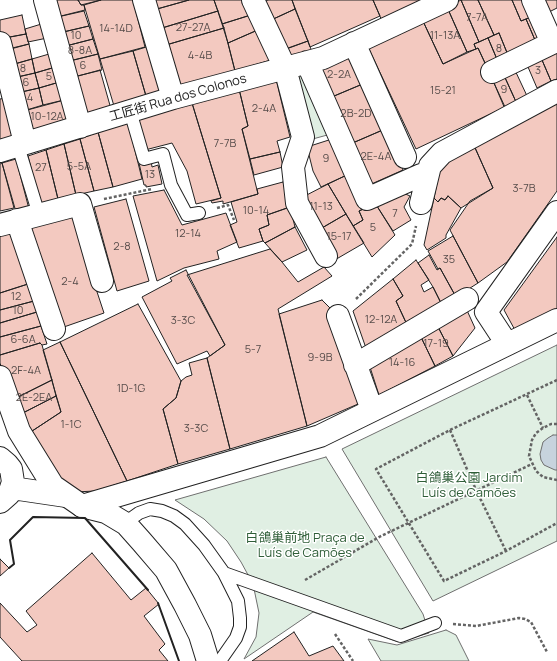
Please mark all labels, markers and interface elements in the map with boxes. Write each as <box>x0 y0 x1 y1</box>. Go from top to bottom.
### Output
house number: 7-7A <box>466 11 488 25</box>
house number: 27-27A <box>176 21 210 35</box>
house number: 14-14D <box>99 22 133 36</box>
house number: 10 <box>71 29 81 43</box>
house number: 11-13A <box>430 29 460 43</box>
house number: 8 <box>496 42 502 56</box>
house number: 8-8A <box>68 44 92 58</box>
house number: 4-4B <box>188 49 212 63</box>
house number: 6 <box>80 59 86 73</box>
house number: 8 <box>20 62 26 76</box>
house number: 3 <box>535 64 541 78</box>
house number: 2-2A <box>327 68 351 82</box>
house number: 5 <box>46 70 52 84</box>
street label: 工匠街 Rua dos Colonos <box>108 71 248 125</box>
house number: 6 <box>23 76 29 90</box>
house number: 9 <box>501 83 507 97</box>
house number: 15-21 <box>430 84 456 98</box>
house number: 4 <box>27 91 33 105</box>
house number: 2-4A <box>252 102 276 116</box>
house number: 2B-2D <box>340 107 372 121</box>
house number: 10-12A <box>31 110 63 124</box>
house number: 7-7B <box>214 137 236 151</box>
house number: 2E-4A <box>361 150 391 164</box>
house number: 9 <box>323 152 329 166</box>
house number: 5-5A <box>67 160 91 174</box>
house number: 27 <box>35 161 47 175</box>
house number: 13 <box>145 168 155 182</box>
house number: 3-7B <box>513 182 535 196</box>
house number: 11-13 <box>309 200 333 214</box>
house number: 10-14 <box>243 204 269 218</box>
house number: 7 <box>392 207 398 221</box>
house number: 5 <box>370 221 376 235</box>
house number: 12-14 <box>175 227 201 241</box>
house number: 15-17 <box>326 230 352 244</box>
house number: 2-8 <box>113 240 131 254</box>
house number: 35 <box>443 253 455 267</box>
house number: 2-4 <box>61 275 79 289</box>
house number: 12 <box>11 290 21 304</box>
house number: 10 <box>13 304 23 318</box>
house number: 12-12A <box>365 313 397 327</box>
house number: 3-3C <box>171 314 195 328</box>
house number: 6-6A <box>10 333 36 347</box>
house number: 17-19 <box>423 337 449 351</box>
house number: 5-7 <box>245 343 261 357</box>
house number: 9-9B <box>307 351 333 365</box>
house number: 14-16 <box>389 356 415 370</box>
house number: 2F-4A <box>11 364 41 378</box>
house number: 1D-1G <box>117 382 145 396</box>
house number: 2E-2EA <box>16 391 52 405</box>
house number: 1-1C <box>60 418 82 432</box>
house number: 3-3C <box>184 422 208 436</box>
park label: 白鴿巢公園 Jardim Luís de Camões <box>415 470 523 501</box>
park label: 白鴿巢前地 Praça de Luís de Camões <box>245 530 365 561</box>

